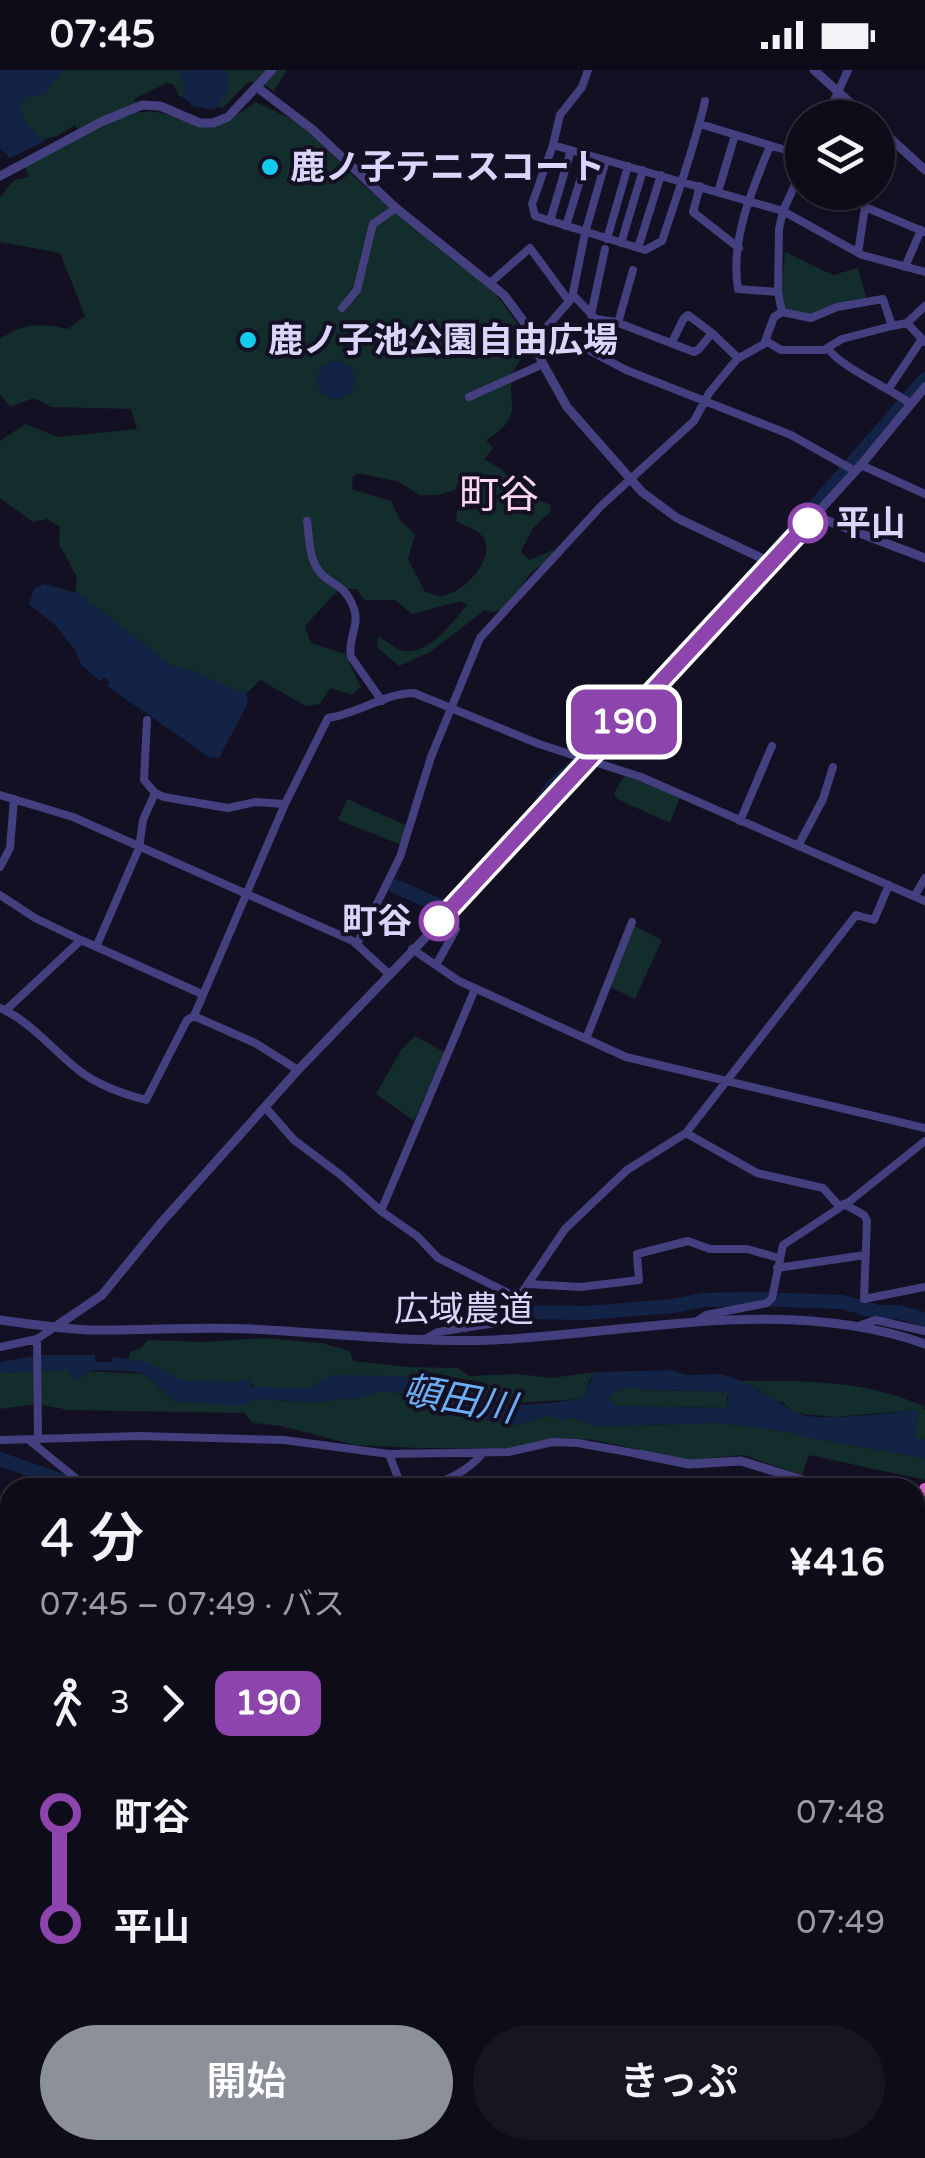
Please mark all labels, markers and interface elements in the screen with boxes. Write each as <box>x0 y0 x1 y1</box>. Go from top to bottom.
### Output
text: 07:45 <box>50 12 155 58</box>
map controls <box>785 100 895 210</box>
button: layers <box>785 100 895 210</box>
place label: 鹿ノ子テニスコート <box>290 147 605 189</box>
marker: 鹿ノ子テニスコート <box>259 156 281 178</box>
place label: 鹿ノ子池公園自由広場 <box>268 320 618 362</box>
marker: 鹿ノ子池公園自由広場 <box>237 329 259 351</box>
district label: 町谷 <box>459 471 539 519</box>
place label: 平山 <box>836 503 906 545</box>
marker: 平山 <box>789 504 827 542</box>
line badge: 190 <box>566 690 682 754</box>
text: 190 <box>591 701 657 743</box>
place label: 町谷 <box>342 901 412 943</box>
marker: 町谷 <box>420 902 458 940</box>
street label: 広域農道 <box>394 1289 534 1331</box>
water label: 頓田川 <box>399 1367 523 1433</box>
text: 4 分 <box>40 1507 144 1573</box>
text: ¥416 <box>788 1540 885 1586</box>
text: 07:45 – 07:49 · バス <box>40 1586 345 1624</box>
icon: walk <box>40 1676 95 1731</box>
icon: forward <box>145 1676 200 1731</box>
text: 190 <box>235 1682 301 1724</box>
text: 3 <box>110 1684 130 1722</box>
text: 07:48 <box>796 1794 885 1832</box>
text: 町谷 <box>114 1795 190 1841</box>
text: 07:49 <box>796 1904 885 1942</box>
text: 平山 <box>114 1905 190 1951</box>
button: 開始 <box>40 2025 453 2140</box>
button: きっぷ <box>473 2025 885 2140</box>

